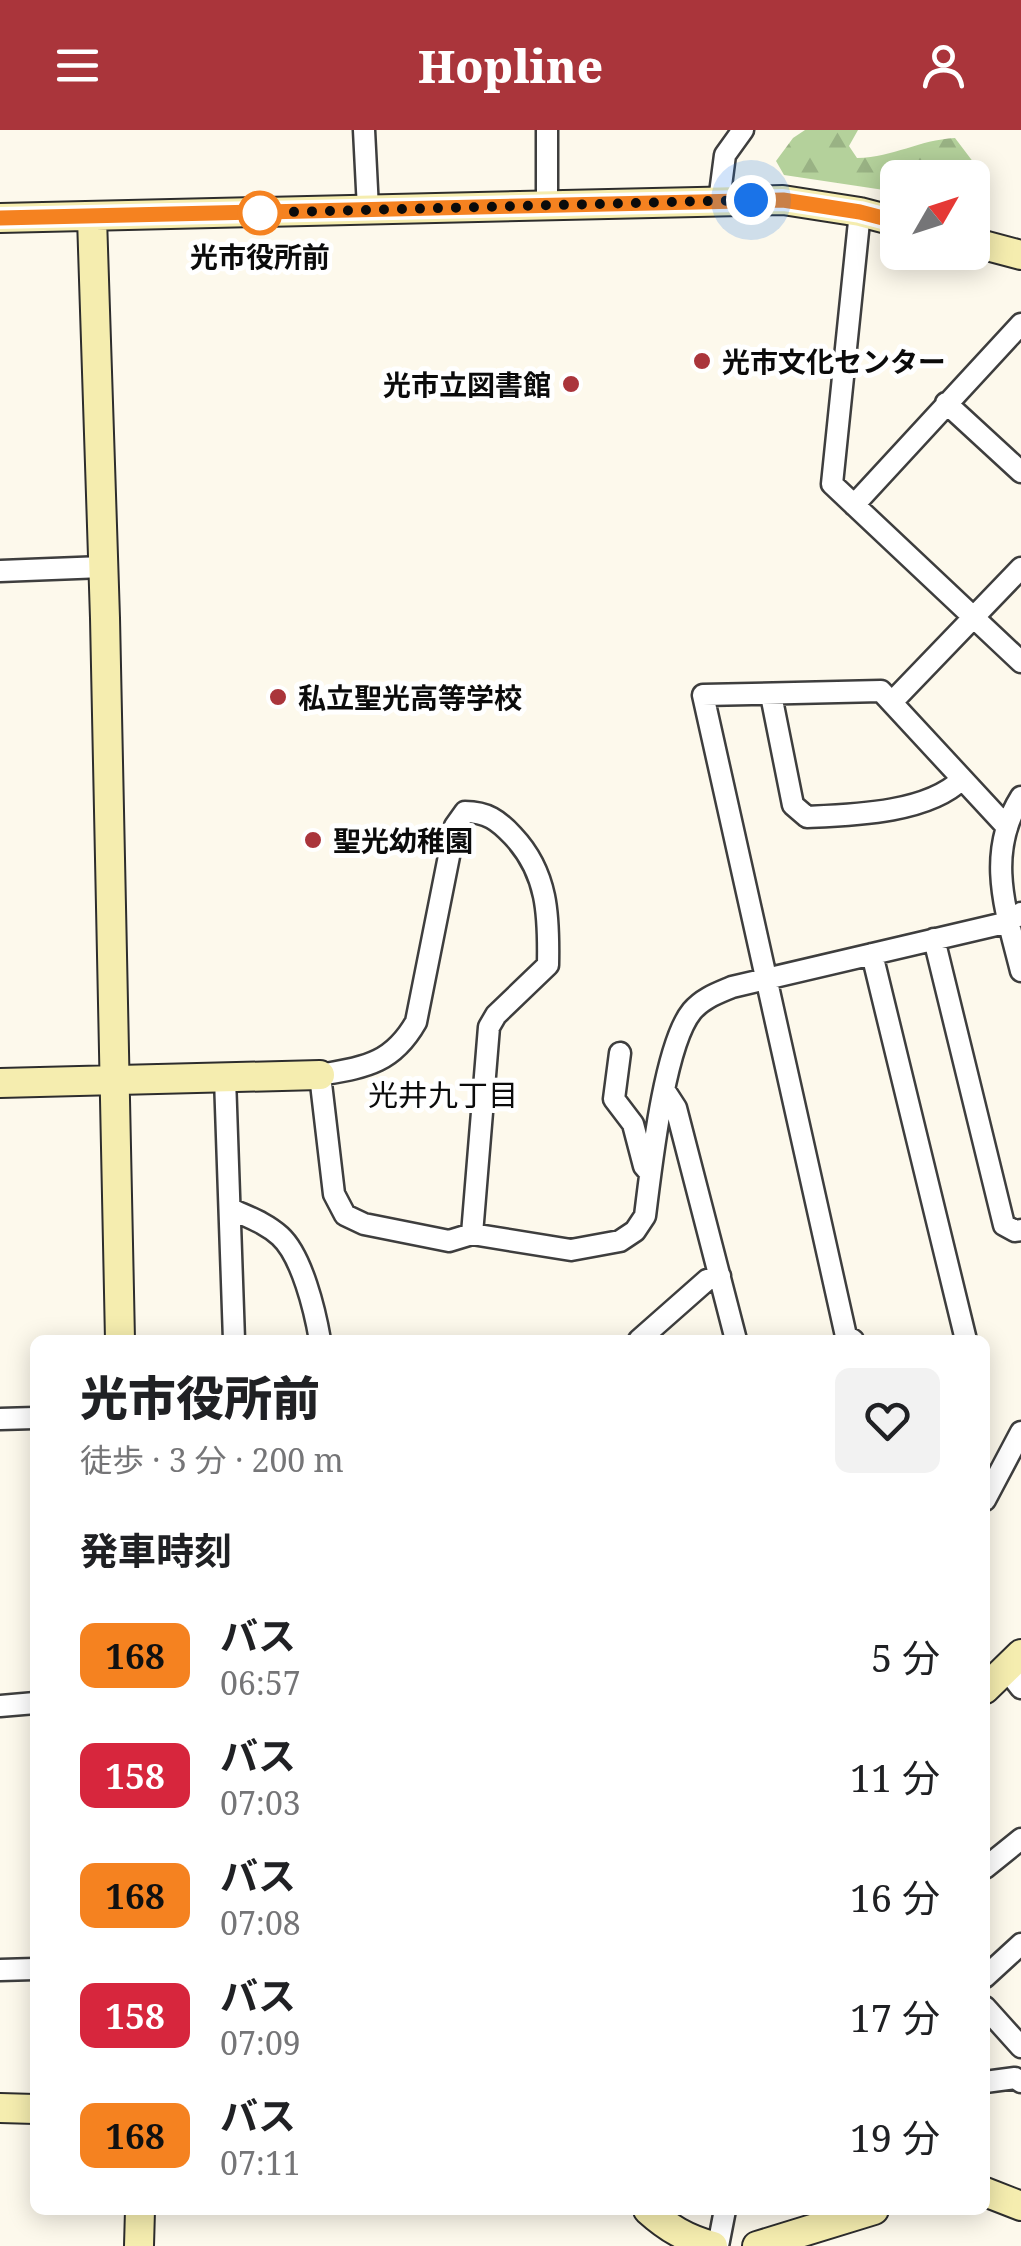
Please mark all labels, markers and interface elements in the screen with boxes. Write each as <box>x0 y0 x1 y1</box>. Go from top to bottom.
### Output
text: Hopline <box>418 35 603 96</box>
icon: menu <box>50 38 105 93</box>
icon: person <box>916 38 971 93</box>
north arrow <box>880 160 990 270</box>
map controls <box>880 160 990 270</box>
your location <box>726 175 776 225</box>
marker: 光市役所前 <box>239 192 281 234</box>
place label: 光市役所前 <box>190 237 330 275</box>
place label: 光市文化センター <box>722 342 946 380</box>
marker: 光市文化センター <box>691 350 713 372</box>
place label: 光市立図書館 <box>383 365 551 403</box>
marker: 光市立図書館 <box>560 373 582 395</box>
place label: 私立聖光高等学校 <box>298 678 522 716</box>
marker: 私立聖光高等学校 <box>267 686 289 708</box>
place label: 聖光幼稚園 <box>333 821 473 859</box>
marker: 聖光幼稚園 <box>302 829 324 851</box>
district label: 光井九丁目 <box>368 1074 518 1115</box>
text: 光市役所前 <box>80 1365 320 1430</box>
button: heart <box>835 1368 940 1473</box>
text: 徒歩 · 3 分 · 200 m <box>80 1438 344 1481</box>
text: 発車時刻 <box>80 1524 232 1576</box>
text: バス <box>220 1609 296 1661</box>
text: 5 分 <box>871 1631 940 1683</box>
text: 168 <box>105 1632 165 1679</box>
text: 06:57 <box>220 1661 301 1704</box>
text: バス <box>220 1729 296 1781</box>
text: 11 分 <box>850 1751 940 1803</box>
text: 158 <box>105 1752 165 1799</box>
text: 07:03 <box>220 1781 301 1824</box>
text: バス <box>220 1849 296 1901</box>
text: 16 分 <box>850 1871 940 1923</box>
text: 168 <box>105 1872 165 1919</box>
text: 07:08 <box>220 1901 301 1944</box>
text: バス <box>220 1969 296 2021</box>
text: 17 分 <box>850 1991 940 2043</box>
text: 158 <box>105 1992 165 2039</box>
text: 07:09 <box>220 2021 301 2064</box>
text: バス <box>220 2089 296 2141</box>
text: 19 分 <box>850 2111 940 2163</box>
text: 168 <box>105 2112 165 2159</box>
text: 07:11 <box>220 2141 301 2184</box>

